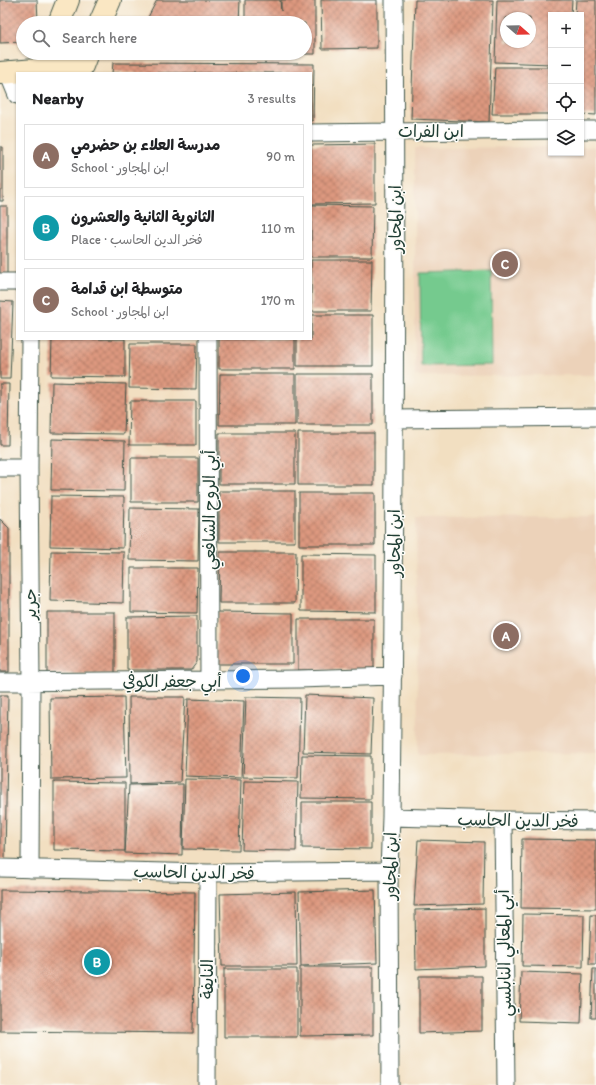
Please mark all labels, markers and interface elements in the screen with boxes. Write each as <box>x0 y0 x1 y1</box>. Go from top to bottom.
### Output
north arrow <box>500 12 536 48</box>
map controls <box>548 12 584 156</box>
button: + <box>548 12 584 48</box>
search box <box>16 16 312 60</box>
icon: search <box>30 27 52 49</box>
text: Search here <box>62 29 137 47</box>
button: − <box>548 48 584 84</box>
button: locate <box>548 84 584 120</box>
text: Nearby <box>32 88 84 108</box>
text: 3 results <box>247 91 296 106</box>
button: layers <box>548 120 584 156</box>
street label: ابن الفرات <box>398 121 464 141</box>
text: مدرسة العلاء بن حضرمي <box>71 136 220 154</box>
text: A <box>42 149 50 164</box>
text: 90 m <box>266 149 295 164</box>
text: School · ابن المجاور <box>71 160 169 175</box>
street label: ابن المجاور <box>385 185 405 255</box>
text: الثانوية الثانية والعشرون <box>71 208 215 226</box>
text: B <box>42 221 50 236</box>
text: 110 m <box>261 221 295 236</box>
text: Place · فخر الدين الحاسب <box>71 232 203 247</box>
pin: C <box>492 249 518 279</box>
text: متوسطة ابن قدامة <box>71 280 183 298</box>
text: C <box>42 293 50 308</box>
text: 170 m <box>261 293 295 308</box>
text: School · ابن المجاور <box>71 304 169 319</box>
street label: أبي الروح الشافعي <box>199 450 224 570</box>
street label: ابن المجاور <box>384 509 404 579</box>
street label: جرير <box>20 588 40 622</box>
pin: A <box>493 621 519 651</box>
your location <box>233 666 253 686</box>
street label: أبي جعفر الكوفي <box>122 671 222 696</box>
street label: فخر الدين الحاسب <box>457 809 579 831</box>
street label: ابن المجاور <box>379 832 401 902</box>
street label: فخر الدين الحاسب <box>133 861 255 883</box>
street label: أبي المعالي النابلسي <box>493 889 520 1017</box>
pin: B <box>84 947 110 977</box>
street label: النايفة <box>197 959 217 999</box>

